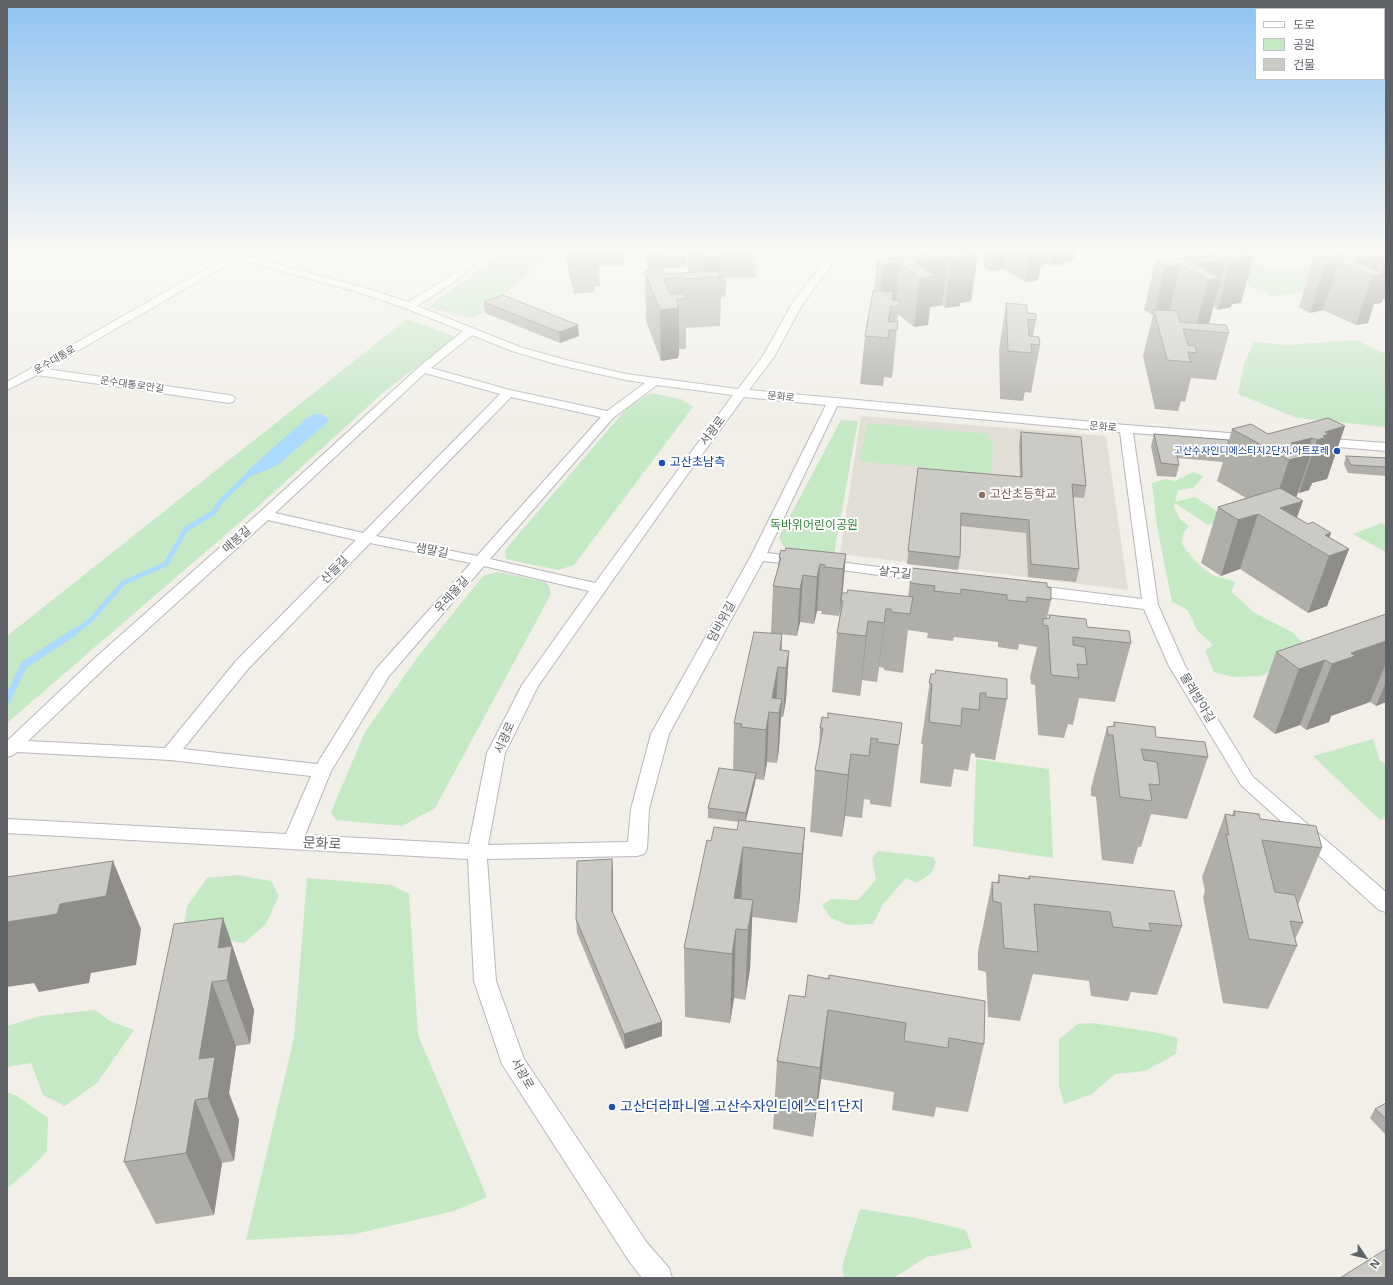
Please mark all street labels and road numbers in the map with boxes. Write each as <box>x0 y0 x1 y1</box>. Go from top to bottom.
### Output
street label: 운수대통로 <box>32 343 78 377</box>
street label: 운수대통로안길 <box>99 375 165 395</box>
street label: 문화로 <box>767 390 795 404</box>
street label: 서광로 <box>697 413 729 449</box>
street label: 문화로 <box>1089 420 1117 434</box>
street label: 매봉길 <box>220 524 254 556</box>
street label: 샘말길 <box>414 541 450 561</box>
street label: 산들길 <box>318 553 352 587</box>
street label: 살구길 <box>878 564 912 582</box>
street label: 우레울길 <box>432 574 472 616</box>
street label: 덤바위길 <box>705 599 739 645</box>
street label: 물레방아길 <box>1177 671 1217 725</box>
street label: 서광로 <box>492 720 518 756</box>
street label: 문화로 <box>302 835 342 853</box>
street label: 서광로 <box>507 1056 537 1092</box>

